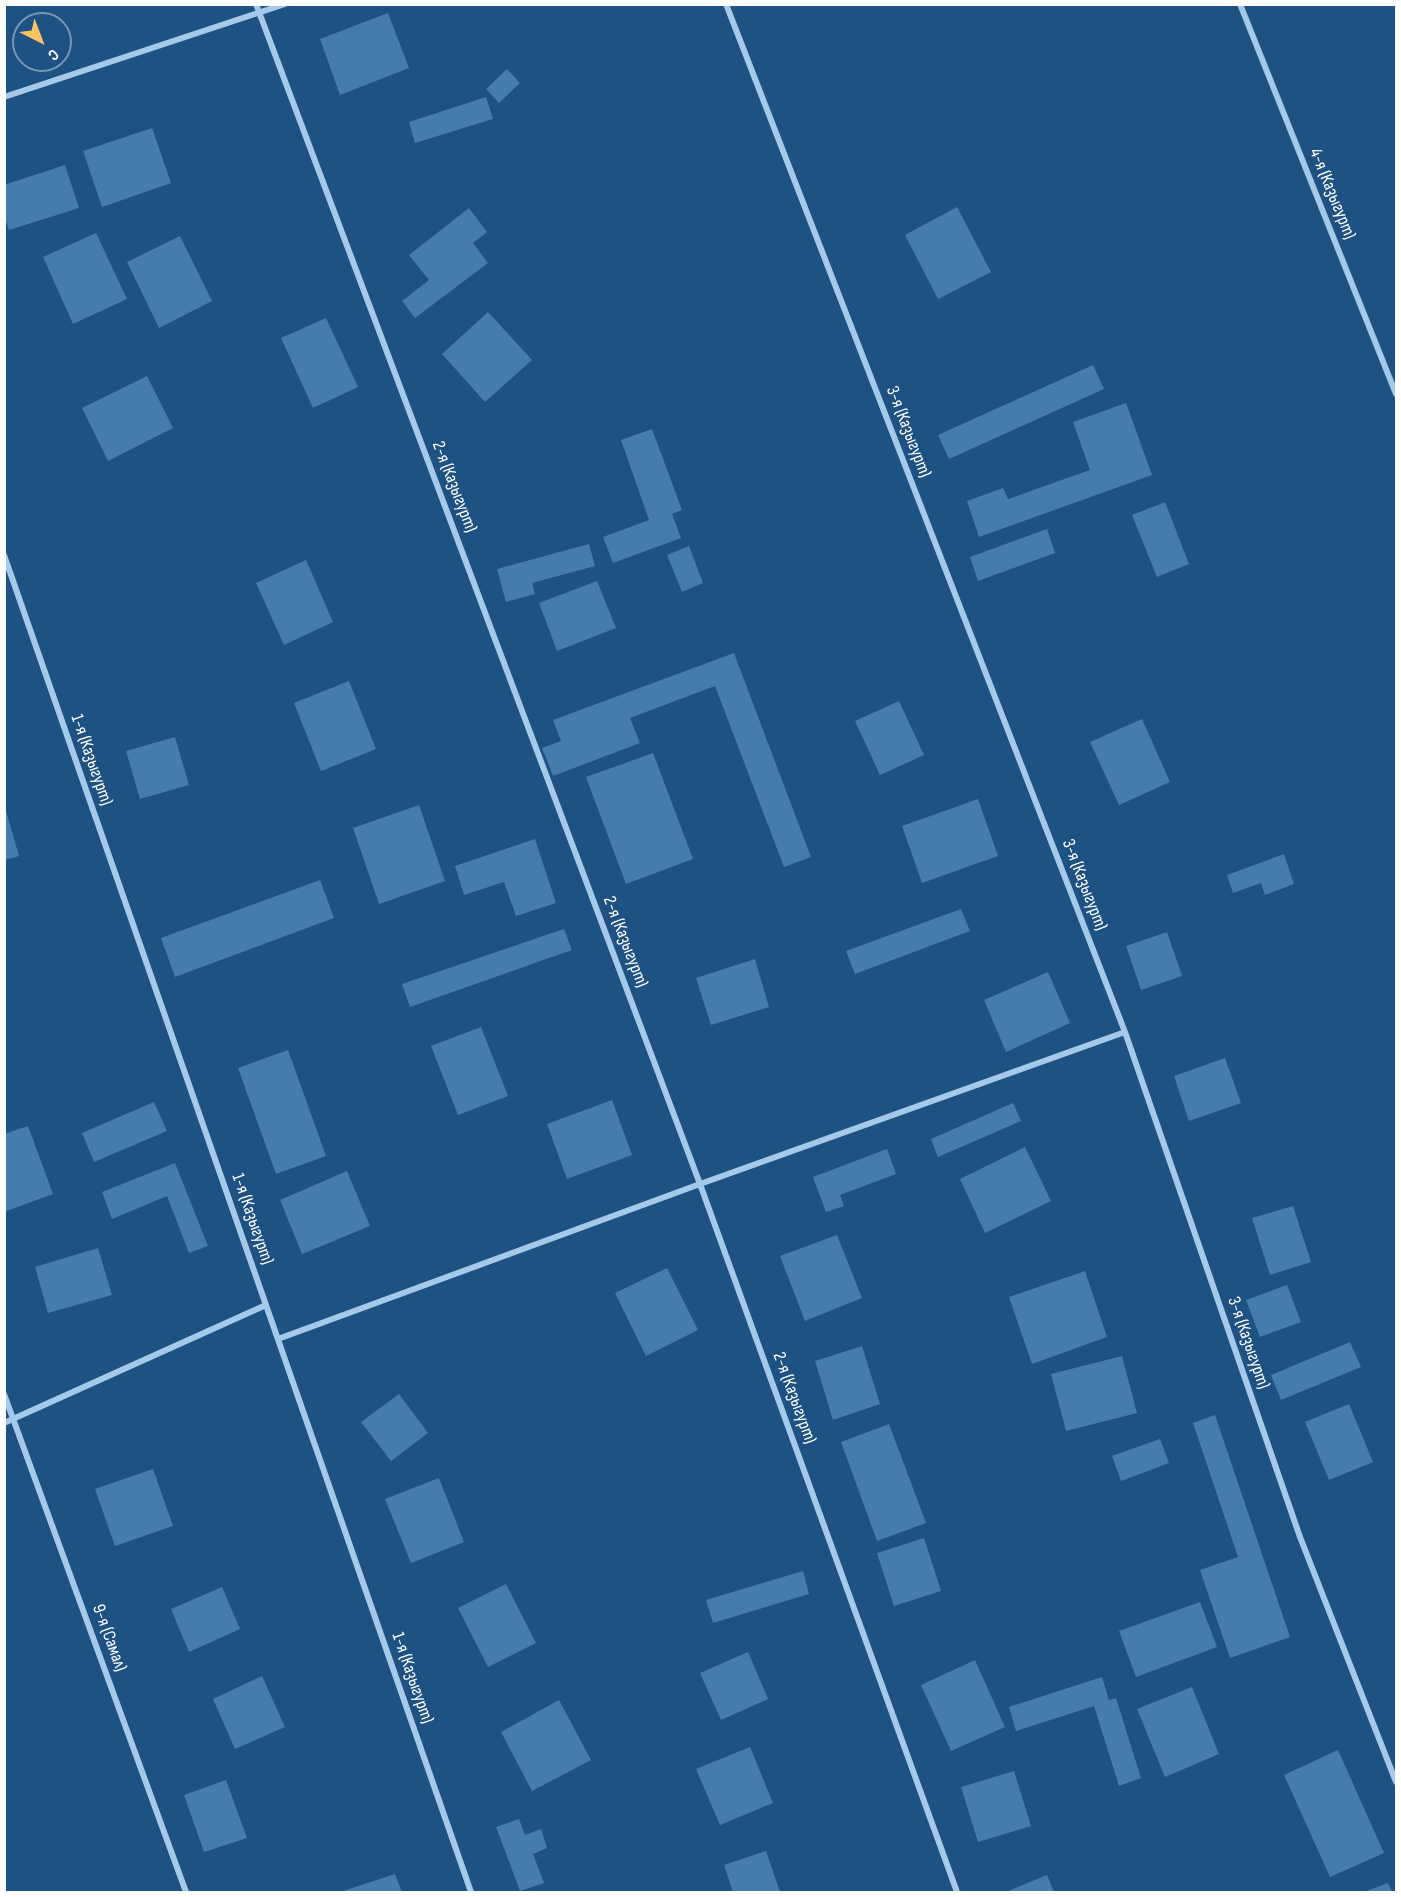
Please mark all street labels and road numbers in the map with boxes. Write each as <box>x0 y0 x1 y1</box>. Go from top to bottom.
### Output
street label: 4-я (Казыгурт) <box>1304 145 1360 243</box>
street label: 3-я (Казыгурт) <box>881 383 935 481</box>
street label: 2-я (Казыгурт) <box>427 438 481 536</box>
street label: 1-я (Казыгурт) <box>65 712 117 808</box>
street label: 3-я (Казыгурт) <box>1057 836 1111 934</box>
street label: 2-я (Казыгурт) <box>598 893 652 991</box>
street label: 1-я (Казыгурт) <box>226 1171 278 1267</box>
street label: 3-я (Казыгурт) <box>1222 1294 1274 1392</box>
street label: 2-я (Казыгурт) <box>767 1349 821 1447</box>
street label: 9-я (Самал) <box>87 1602 131 1674</box>
street label: 1-я (Казыгурт) <box>386 1630 438 1726</box>

